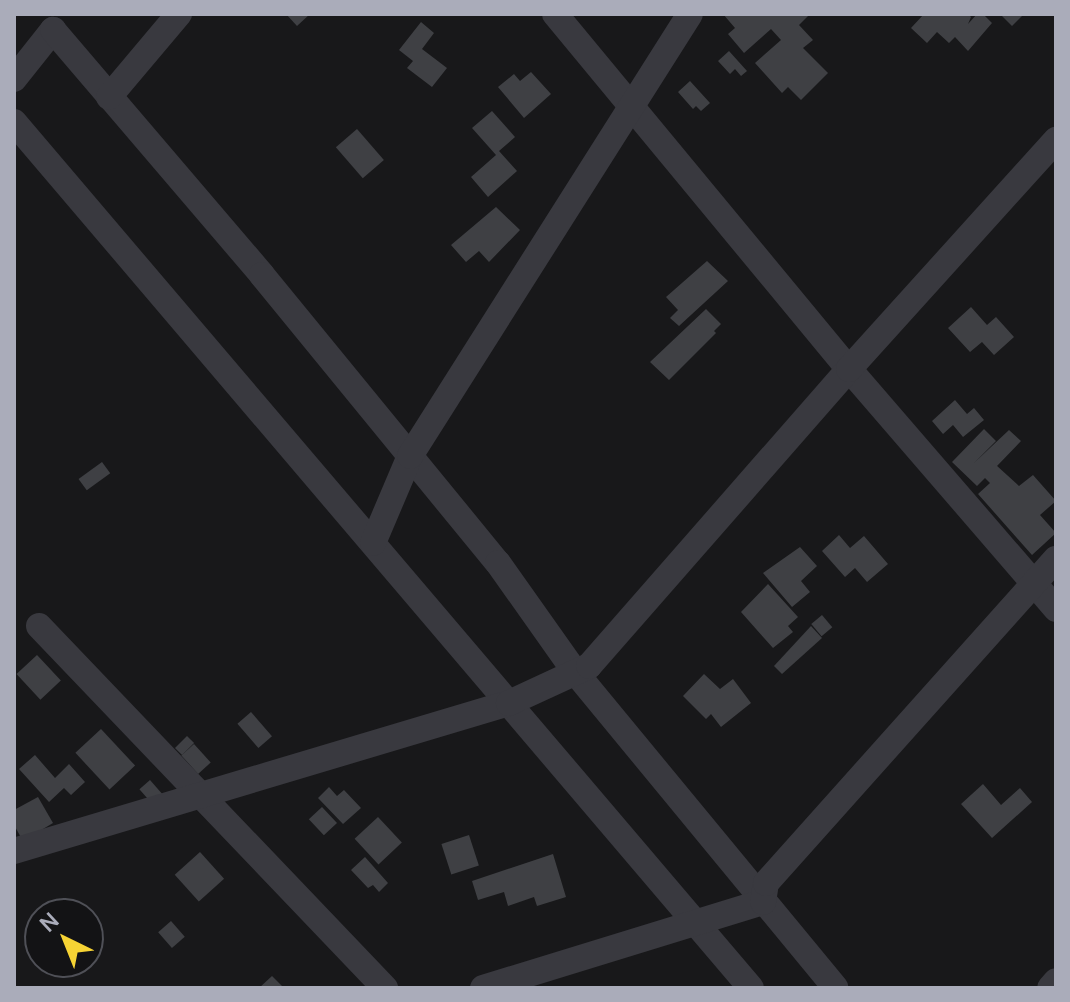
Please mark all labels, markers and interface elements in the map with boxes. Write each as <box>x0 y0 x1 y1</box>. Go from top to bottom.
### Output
north arrow <box>24 898 104 978</box>
text: N <box>33 906 65 938</box>

